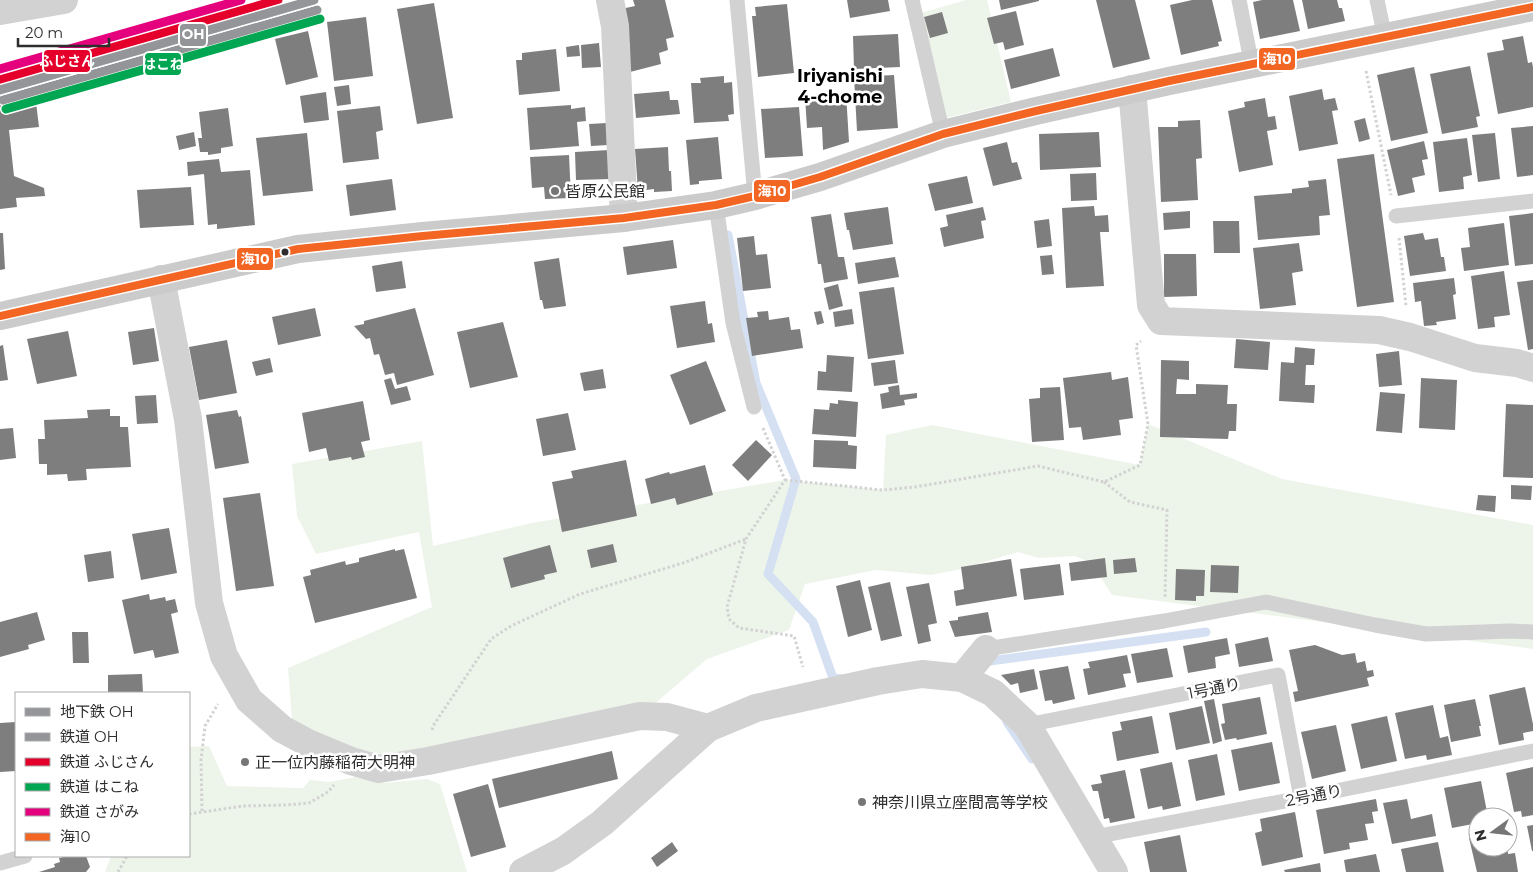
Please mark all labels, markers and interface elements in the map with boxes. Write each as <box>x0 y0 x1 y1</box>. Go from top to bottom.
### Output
scale bar <box>18 15 109 47</box>
text: 20 m <box>25 23 63 42</box>
line badge: OH <box>179 23 207 47</box>
text: OH <box>181 25 205 43</box>
line badge: 海10 <box>1258 47 1296 71</box>
line badge: ふじさん <box>43 49 91 73</box>
text: 海10 <box>1263 50 1292 68</box>
text: ふじさん <box>39 52 95 70</box>
line badge: はこね <box>144 52 182 76</box>
text: はこね <box>142 55 184 73</box>
district label: Iriyanishi 4-chome <box>797 65 883 108</box>
line badge: 海10 <box>753 179 791 203</box>
place label: 皆原公民館 <box>565 182 645 201</box>
text: 海10 <box>758 182 787 200</box>
marker: 皆原公民館 <box>549 185 561 197</box>
line badge: 海10 <box>236 247 274 271</box>
unlabelled marker <box>280 247 290 257</box>
text: 海10 <box>241 250 270 268</box>
street label: 1号通り <box>1186 674 1242 703</box>
legend <box>15 692 190 857</box>
text: 地下鉄 OH <box>60 702 134 721</box>
text: 鉄道 OH <box>60 727 119 746</box>
text: 鉄道 ふじさん <box>60 752 154 771</box>
place label: 正一位内藤稲荷大明神 <box>255 753 415 772</box>
marker: 正一位内藤稲荷大明神 <box>239 756 251 768</box>
text: 鉄道 はこね <box>60 777 139 796</box>
street label: 2号通り <box>1284 781 1344 810</box>
place label: 神奈川県立座間高等学校 <box>872 793 1048 812</box>
marker: 神奈川県立座間高等学校 <box>856 796 868 808</box>
text: 鉄道 さがみ <box>60 802 139 821</box>
north arrow <box>1468 807 1518 857</box>
text: 海10 <box>60 827 90 846</box>
text: N <box>1470 828 1491 843</box>

